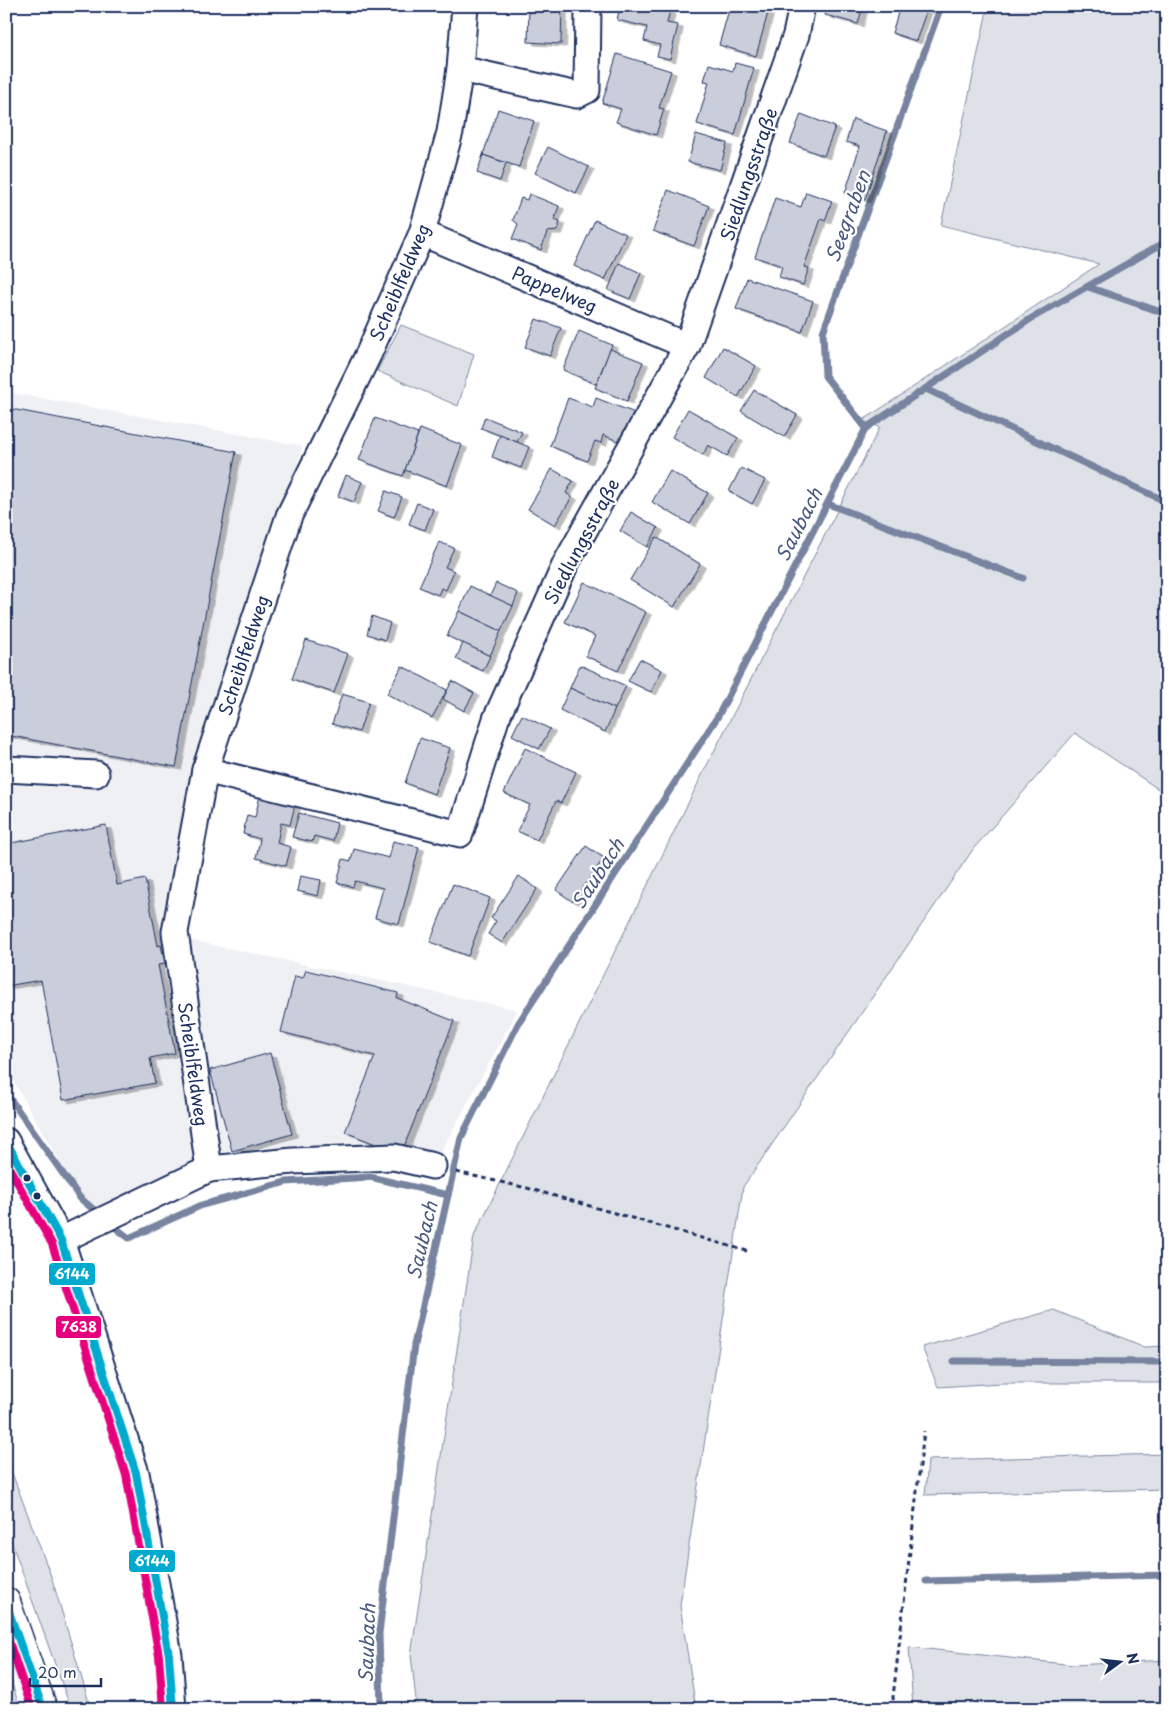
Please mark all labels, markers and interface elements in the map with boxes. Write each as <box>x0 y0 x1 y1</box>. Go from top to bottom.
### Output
street label: Siedlungsstraße <box>713 104 783 244</box>
water label: Seegraben <box>817 165 877 266</box>
street label: Scheiblfeldweg <box>362 219 436 345</box>
street label: Pappelweg <box>508 259 602 319</box>
street label: Siedlungsstraße <box>536 473 626 609</box>
water label: Saubach <box>768 482 829 565</box>
street label: Scheiblfeldweg <box>211 591 275 719</box>
water label: Saubach <box>564 832 631 914</box>
street label: Scheiblfeldweg <box>172 1000 216 1128</box>
unlabelled marker <box>22 1173 32 1183</box>
unlabelled marker <box>32 1191 42 1201</box>
water label: Saubach <box>399 1198 444 1282</box>
line badge: 6144 <box>48 1262 96 1286</box>
text: 6144 <box>54 1263 90 1284</box>
line badge: 7638 <box>55 1315 102 1339</box>
text: 7638 <box>61 1316 97 1337</box>
line badge: 6144 <box>128 1549 176 1573</box>
text: 6144 <box>134 1550 170 1571</box>
water label: Saubach <box>351 1602 381 1683</box>
north arrow <box>1096 1638 1146 1688</box>
text: N <box>1121 1650 1145 1667</box>
scale bar <box>30 1655 101 1687</box>
text: 20 m <box>38 1660 77 1683</box>

